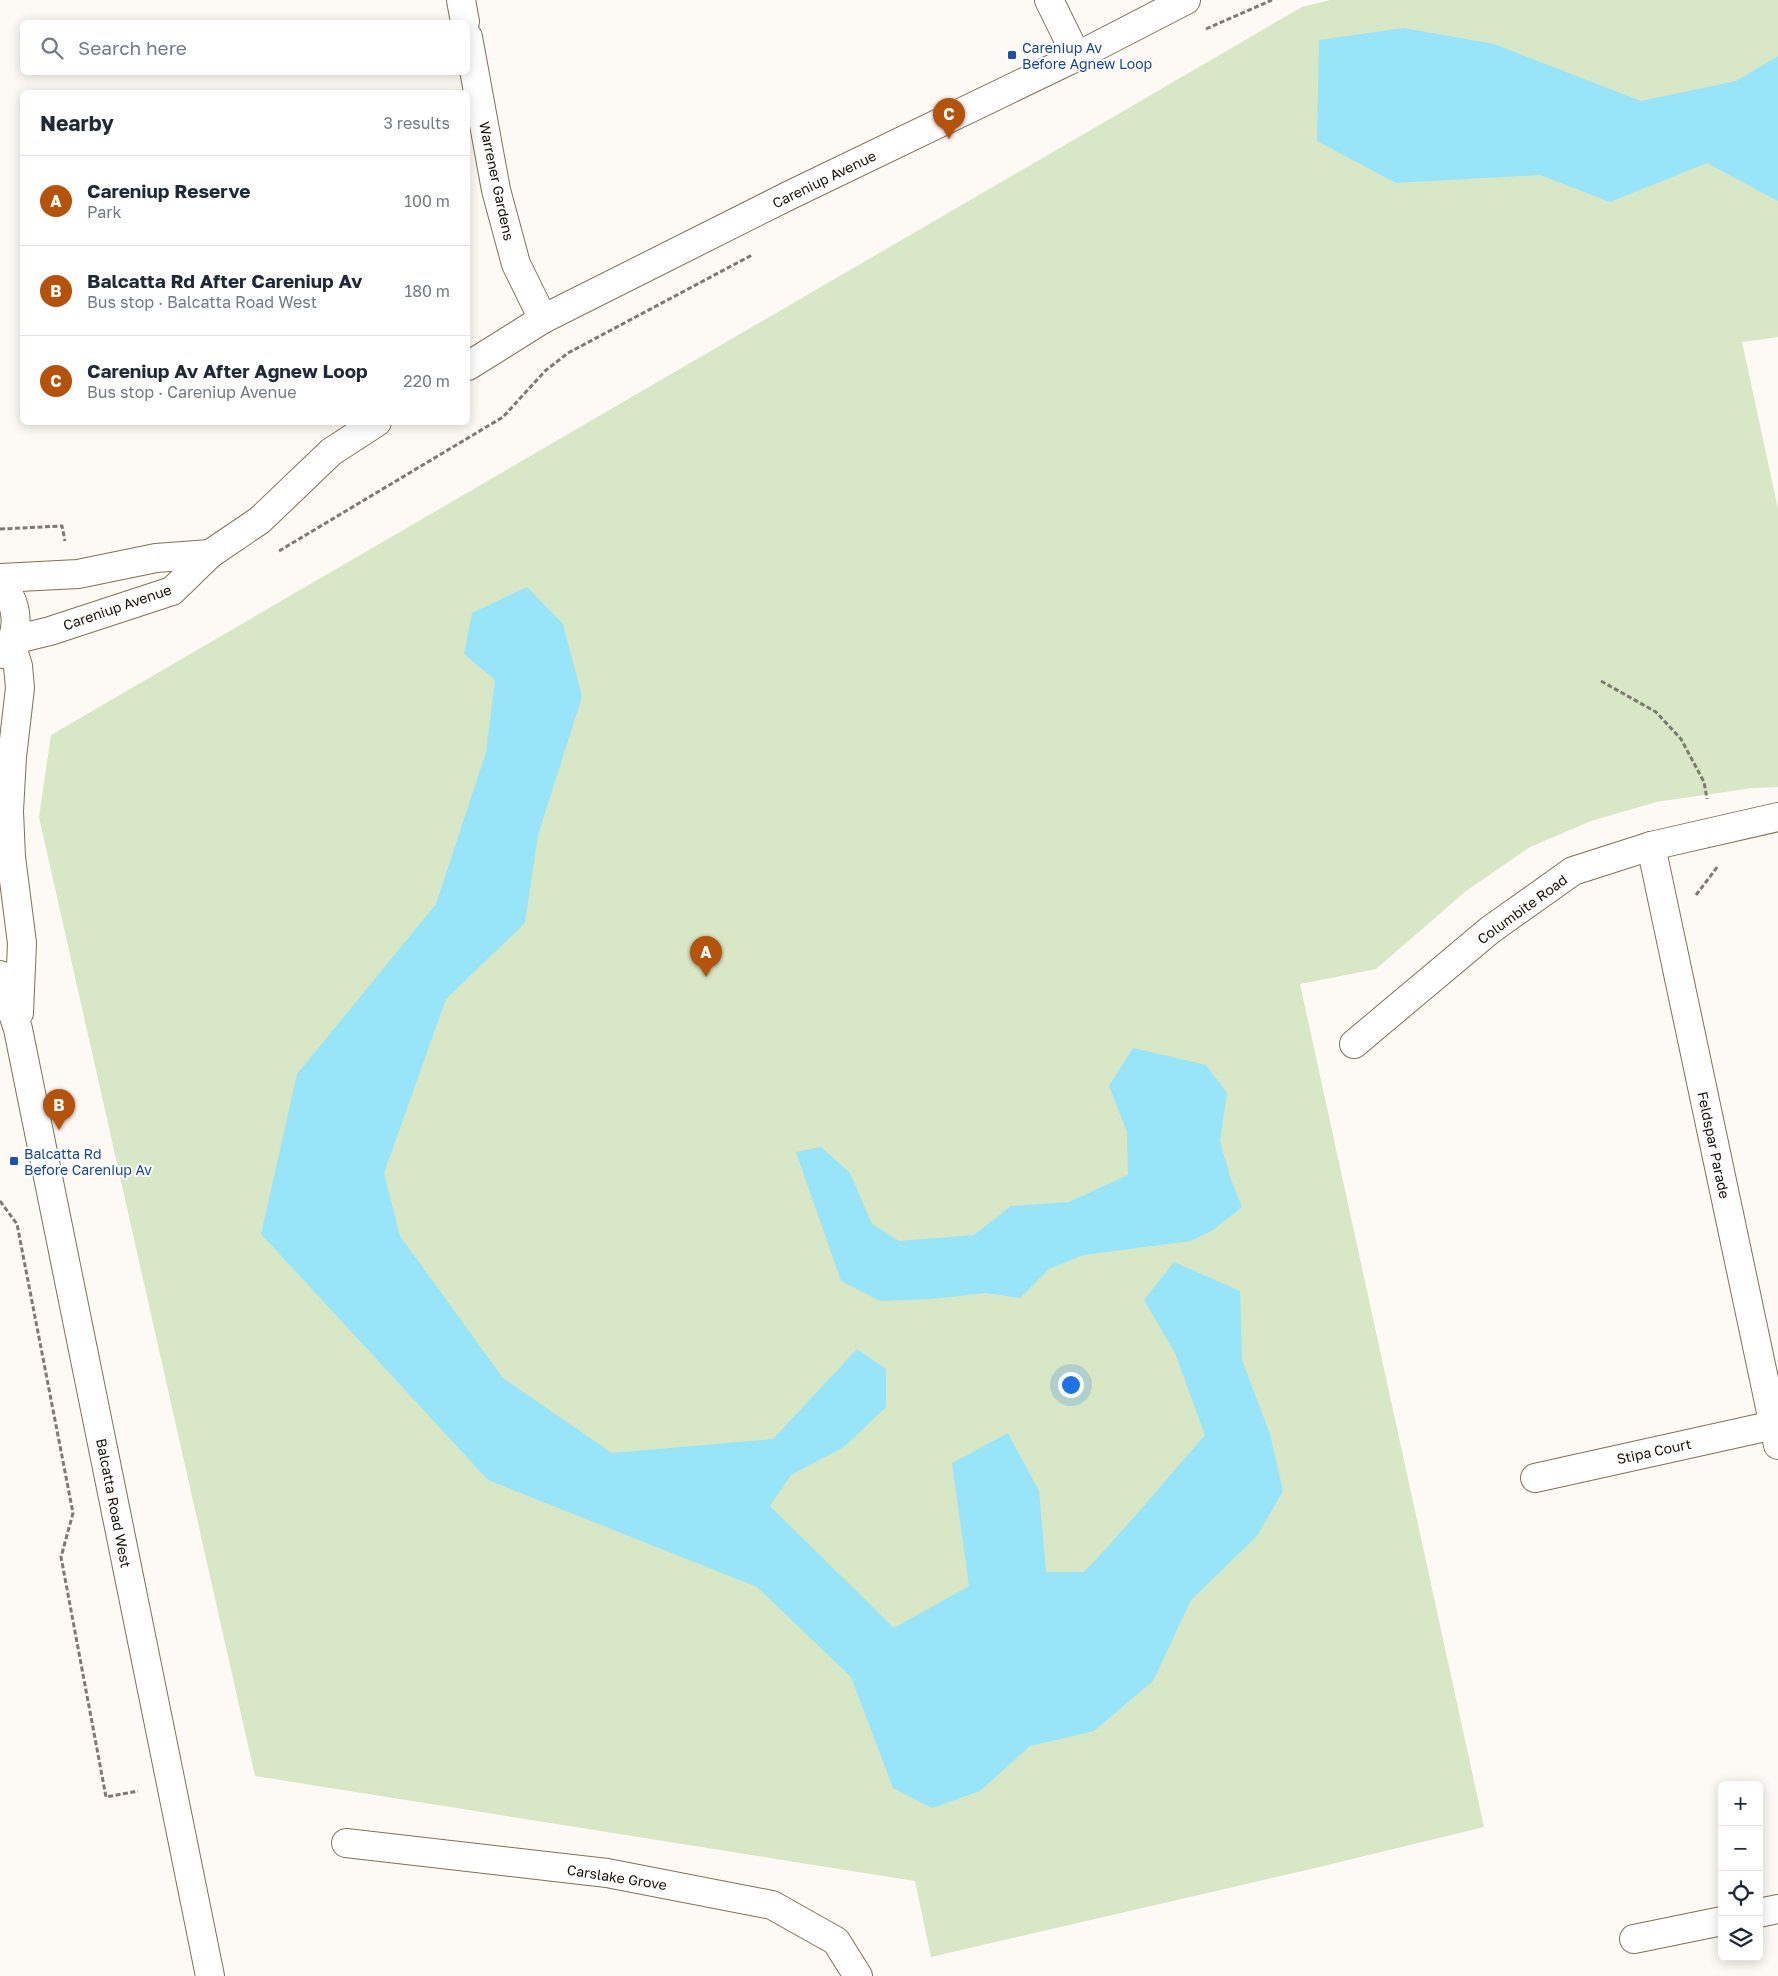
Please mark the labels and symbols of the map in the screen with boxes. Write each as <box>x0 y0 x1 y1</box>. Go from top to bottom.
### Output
place label: Careniup Av Before Agnew Loop <box>1022 39 1152 72</box>
marker: Careniup Av Before Agnew Loop <box>1006 49 1018 61</box>
pin: C <box>933 98 965 139</box>
street label: Warrener Gardens <box>476 120 518 242</box>
street label: Careniup Avenue <box>769 147 879 211</box>
street label: Careniup Avenue <box>61 581 173 633</box>
street label: Columbite Road <box>1474 871 1570 947</box>
pin: A <box>690 936 722 977</box>
pin: B <box>43 1089 75 1130</box>
street label: Feldspar Parade <box>1694 1090 1734 1200</box>
place label: Balcatta Rd Before Careniup Av <box>24 1145 152 1178</box>
marker: Balcatta Rd Before Careniup Av <box>8 1155 20 1167</box>
your location <box>1058 1372 1084 1398</box>
street label: Stipa Court <box>1615 1435 1693 1467</box>
street label: Balcatta Road West <box>93 1437 135 1569</box>
street label: Carslake Grove <box>566 1861 668 1893</box>

